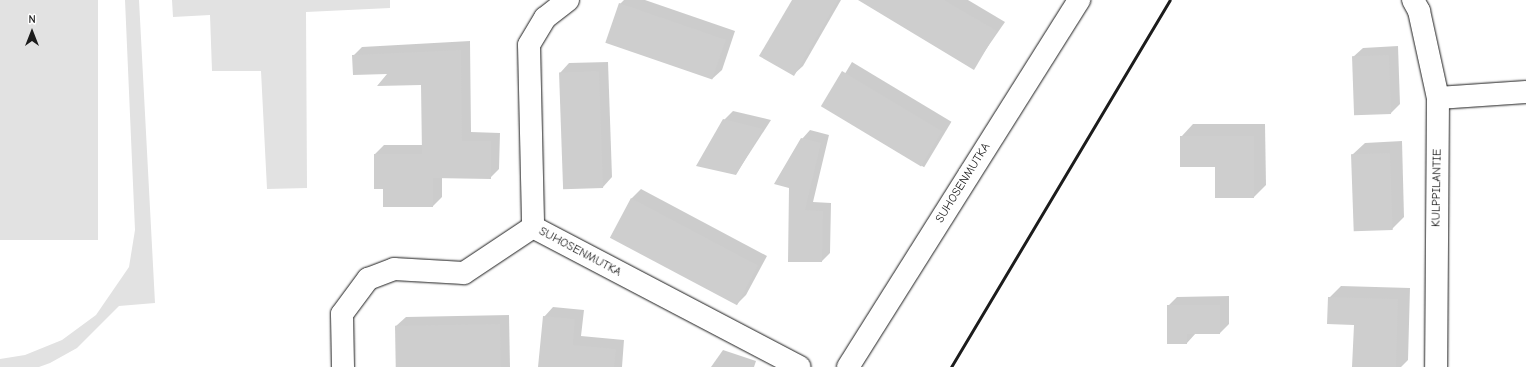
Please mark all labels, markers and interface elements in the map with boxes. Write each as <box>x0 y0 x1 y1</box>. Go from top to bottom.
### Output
north arrow <box>12 12 52 52</box>
text: N <box>28 13 36 26</box>
street label: SUHOSENMUTKA <box>933 140 993 226</box>
street label: KULPPILANTIE <box>1429 149 1445 227</box>
street label: SUHOSENMUTKA <box>536 224 624 280</box>

